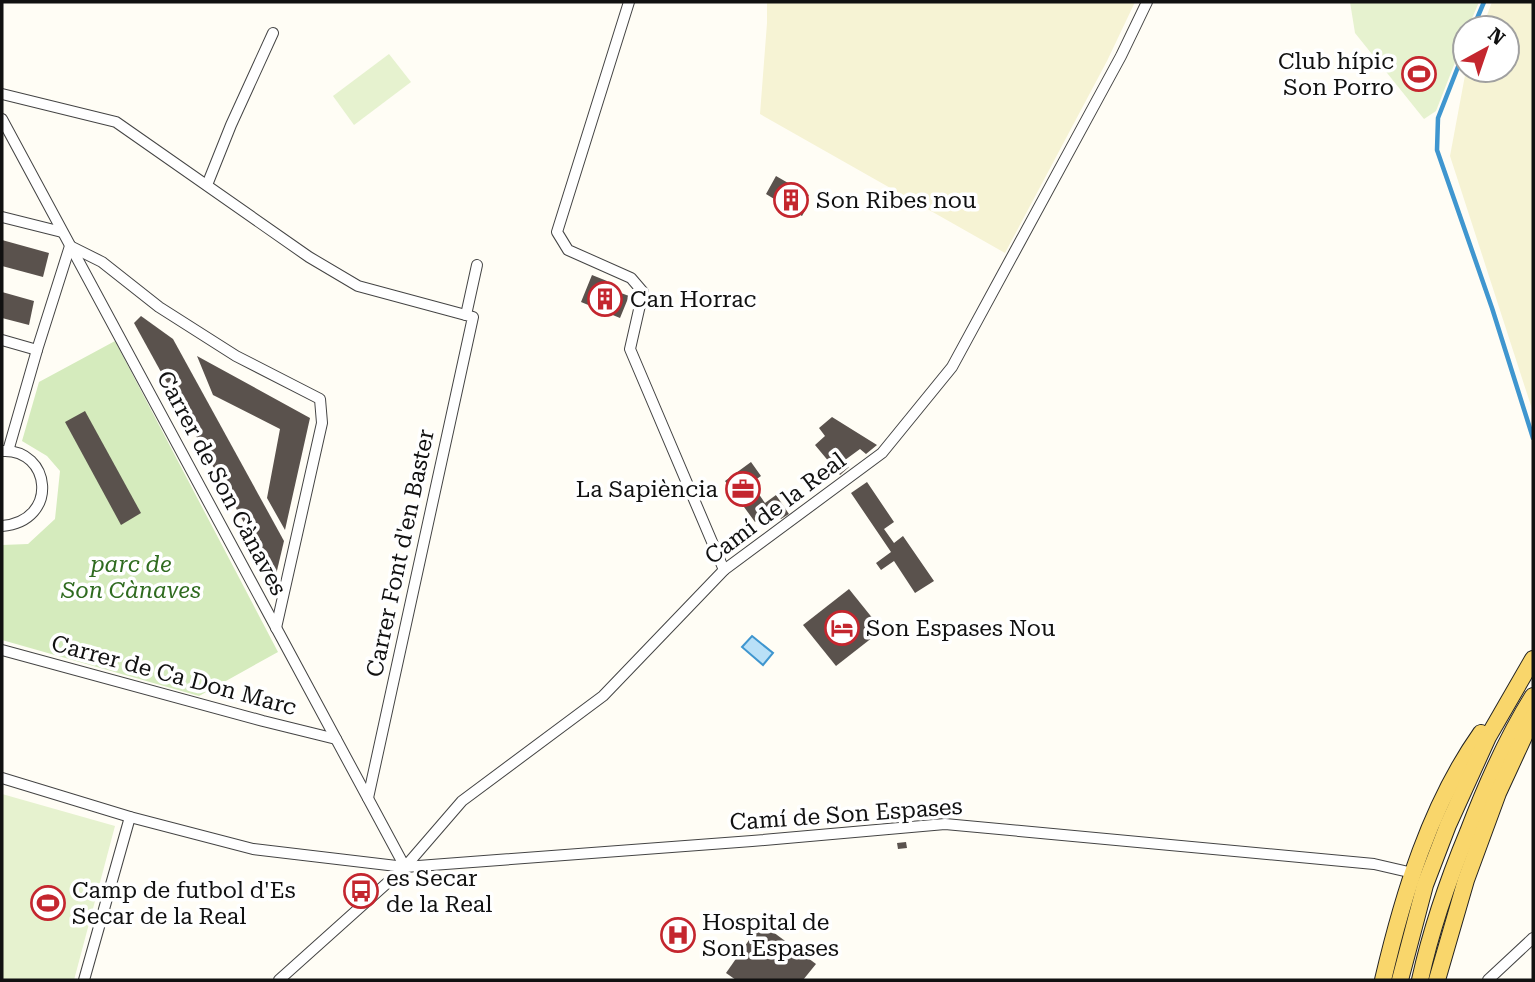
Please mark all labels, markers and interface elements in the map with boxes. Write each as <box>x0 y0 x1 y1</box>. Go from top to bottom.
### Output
north arrow <box>1451 14 1521 84</box>
text: N <box>1484 23 1510 50</box>
place label: Club hípic Son Porro <box>1278 48 1394 101</box>
sports icon: Club hípic Son Porro <box>1400 55 1438 93</box>
building icon: Son Ribes nou <box>772 181 810 219</box>
place label: Son Ribes nou <box>816 187 976 214</box>
building icon: Can Horrac <box>586 280 624 318</box>
place label: Can Horrac <box>630 286 757 313</box>
street label: Carrer de Son Cànaves <box>151 366 292 600</box>
street label: Carrer Font d'en Baster <box>361 427 440 679</box>
street label: Camí de la Real <box>700 447 851 570</box>
office icon: La Sapiència <box>724 470 762 508</box>
place label: La Sapiència <box>576 476 719 503</box>
park label: parc de Son Cànaves <box>60 551 201 604</box>
hotel icon: Son Espases Nou <box>823 609 861 647</box>
place label: Son Espases Nou <box>866 615 1055 642</box>
street label: Carrer de Ca Don Marc <box>48 630 299 721</box>
street label: Camí de Son Espases <box>729 793 963 836</box>
place label: es Secar de la Real <box>386 865 492 918</box>
bus stop icon: es Secar de la Real <box>342 872 380 910</box>
place label: Camp de futbol d'Es Secar de la Real <box>72 877 296 930</box>
sports icon: Camp de futbol d'Es Secar de la Real <box>29 884 67 922</box>
place label: Hospital de Son Espases <box>702 909 839 962</box>
hospital icon: Hospital de Son Espases <box>659 916 697 954</box>

